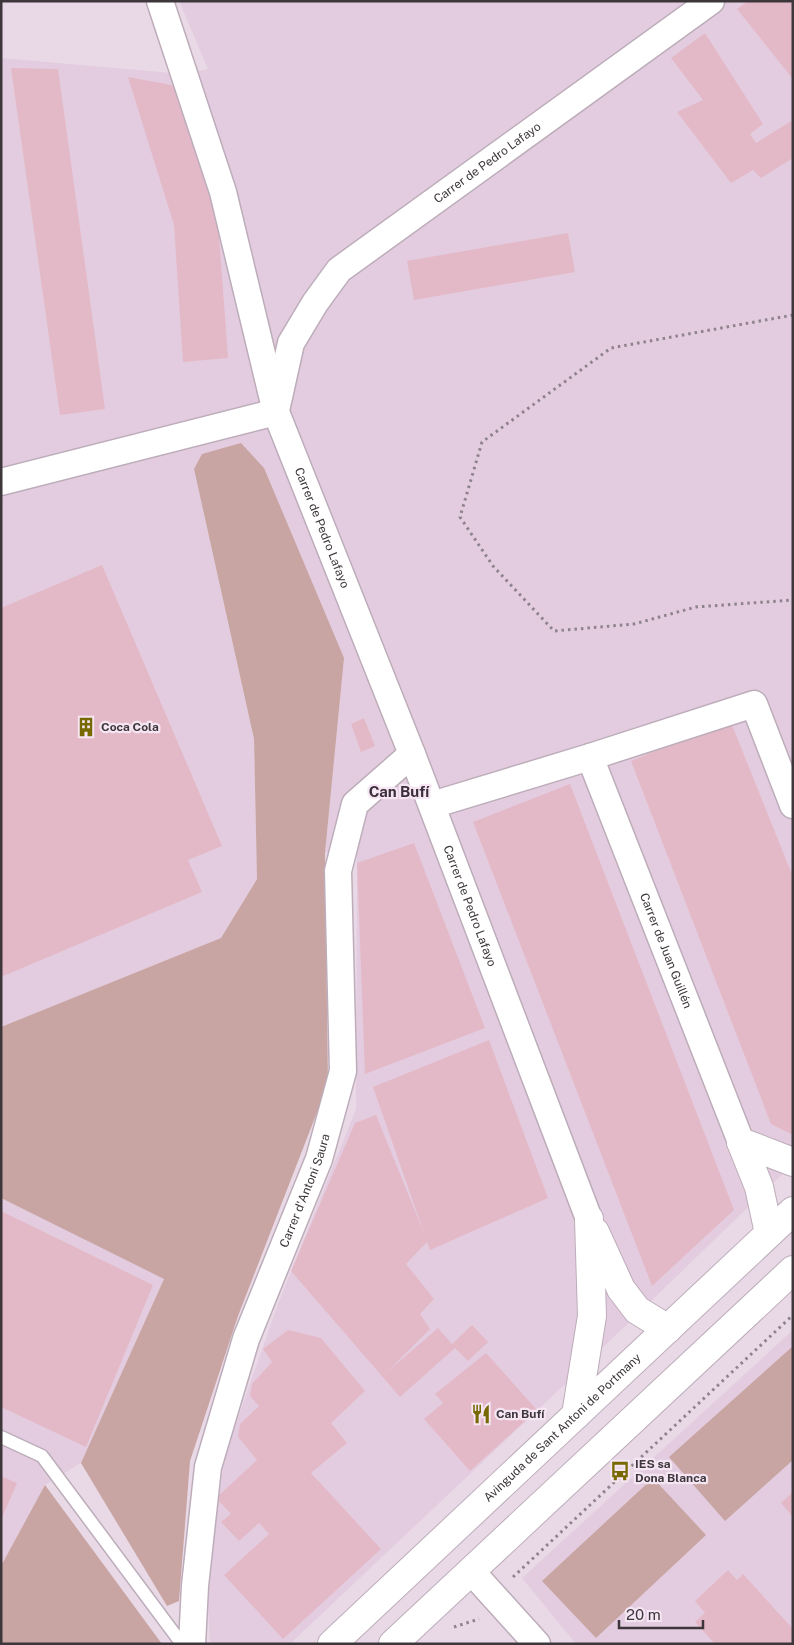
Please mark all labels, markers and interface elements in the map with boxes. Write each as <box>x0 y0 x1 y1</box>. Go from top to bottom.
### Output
street label: Carrer de Pedro Lafayo <box>431 119 544 206</box>
street label: Carrer de Pedro Lafayo <box>292 465 352 590</box>
building icon: Coca Cola <box>75 716 97 738</box>
place label: Coca Cola <box>101 720 159 734</box>
district label: Can Bufí <box>369 783 430 800</box>
street label: Carrer de Pedro Lafayo <box>440 843 499 969</box>
street label: Carrer de Juan Guillén <box>637 891 695 1010</box>
street label: Carrer d'Antoni Saura <box>277 1132 333 1250</box>
street label: Avinguda de Sant Antoni de Portmany <box>481 1350 644 1505</box>
restaurant icon: Can Bufí <box>470 1403 492 1425</box>
place label: Can Bufí <box>496 1407 545 1421</box>
place label: IES sa Dona Blanca <box>635 1457 707 1485</box>
bus stop icon: IES sa Dona Blanca <box>609 1460 631 1482</box>
scale bar <box>619 1598 703 1630</box>
text: 20 m <box>626 1606 661 1623</box>

